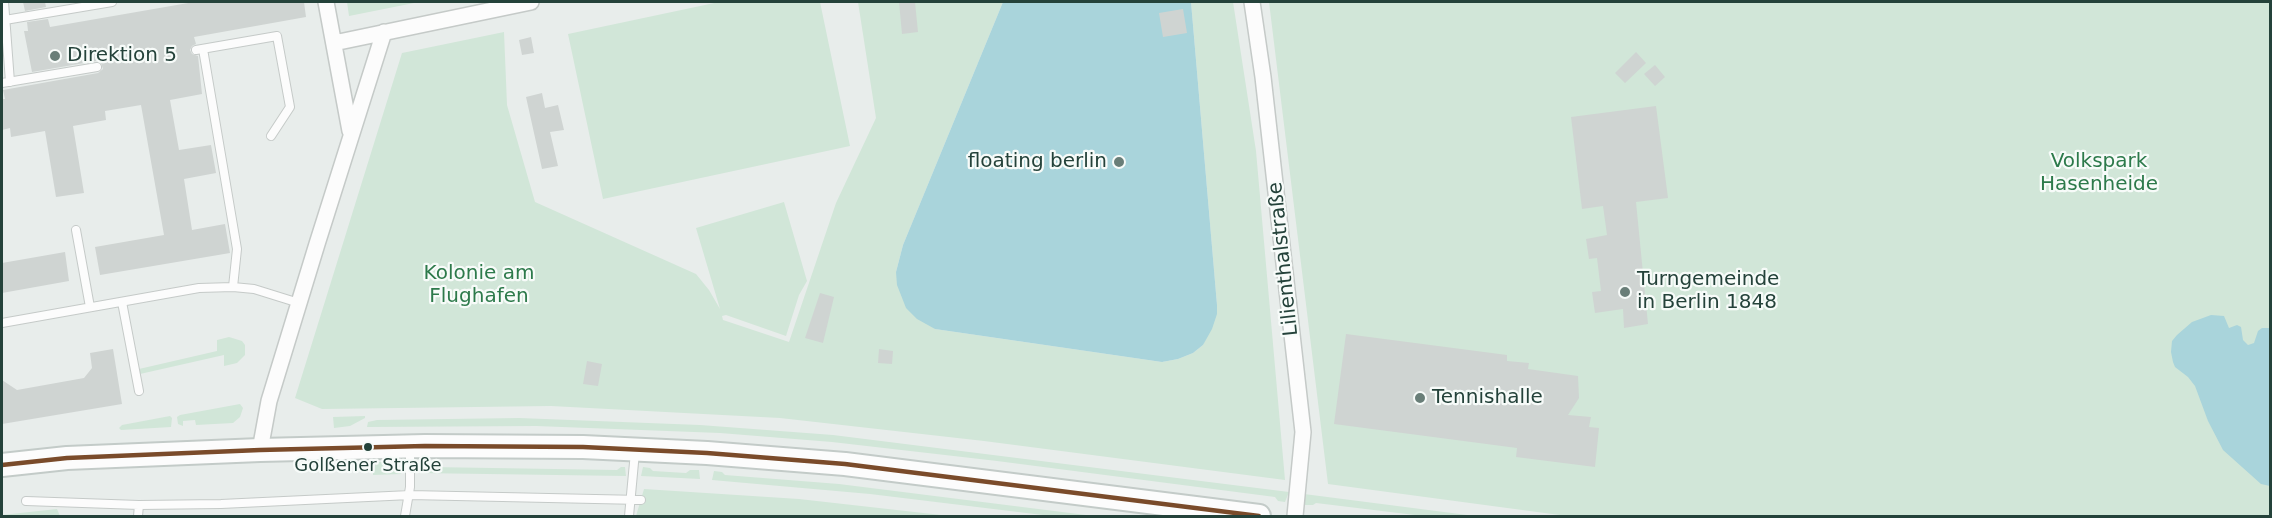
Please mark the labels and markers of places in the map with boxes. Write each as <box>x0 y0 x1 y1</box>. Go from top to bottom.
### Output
place label: Direktion 5 <box>67 44 177 68</box>
marker: Direktion 5 <box>48 49 62 63</box>
place label: floating berlin <box>968 150 1107 174</box>
marker: floating berlin <box>1112 155 1126 169</box>
place label: Turngemeinde in Berlin 1848 <box>1637 268 1779 315</box>
marker: Turngemeinde in Berlin 1848 <box>1618 285 1632 299</box>
place label: Tennishalle <box>1432 386 1543 410</box>
marker: Tennishalle <box>1413 391 1427 405</box>
marker: Golßener Straße <box>362 441 374 453</box>
place label: Golßener Straße <box>294 455 442 477</box>

